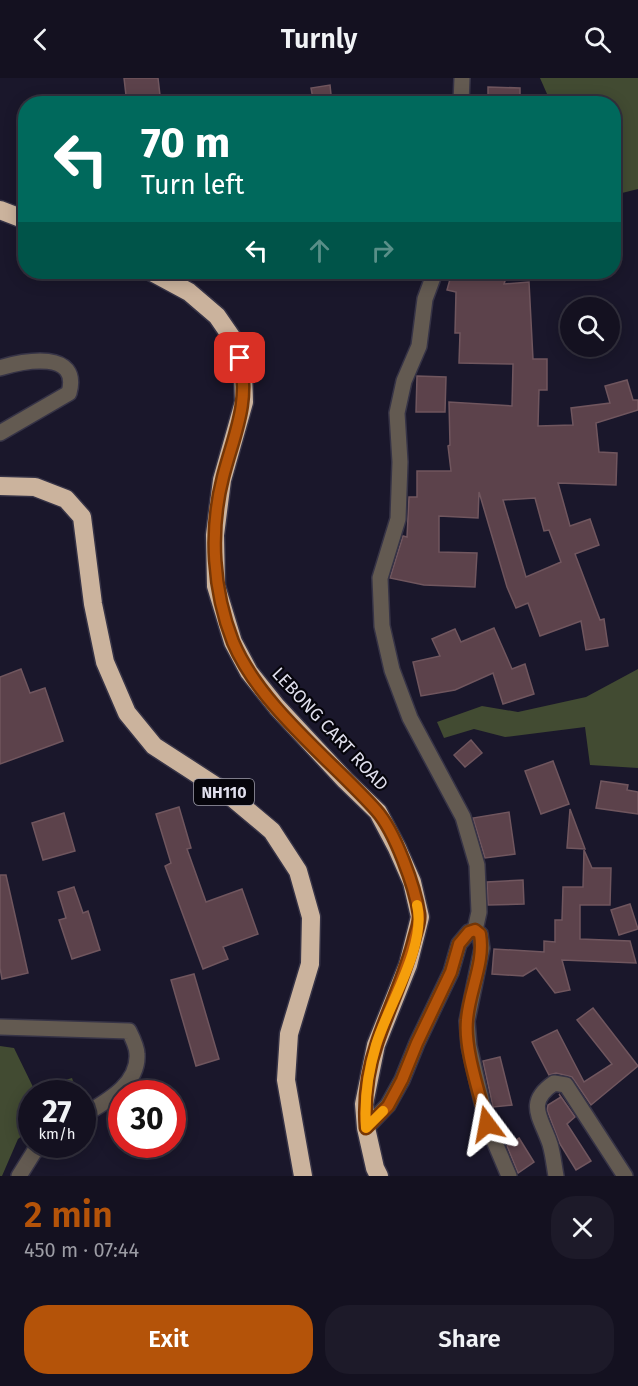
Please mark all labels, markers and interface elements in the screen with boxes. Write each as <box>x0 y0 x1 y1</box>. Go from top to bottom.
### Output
icon: back <box>24 23 57 56</box>
text: Turnly <box>281 23 357 55</box>
icon: search <box>581 23 614 56</box>
text: 70 m <box>141 118 230 168</box>
icon: left <box>42 120 120 198</box>
text: Turn left <box>141 169 244 201</box>
icon: left <box>240 234 273 267</box>
icon: ahead <box>303 234 336 267</box>
icon: right <box>366 234 399 267</box>
map controls <box>560 297 620 357</box>
button: search <box>560 297 620 357</box>
pin <box>214 332 265 383</box>
icon: arrive <box>223 341 256 374</box>
street label: LEBONG CART ROAD <box>267 663 393 795</box>
road number: NH110 <box>194 779 254 805</box>
speed limit sign: 30 <box>108 1080 186 1158</box>
position arrow <box>455 1092 519 1156</box>
text: 27 <box>42 1094 72 1130</box>
text: km/h <box>38 1125 76 1143</box>
text: 2 min <box>24 1193 113 1237</box>
button: close <box>551 1196 614 1259</box>
text: 450 m · 07:44 <box>24 1238 139 1262</box>
button: Exit <box>24 1305 313 1374</box>
button: Share <box>325 1305 614 1374</box>

